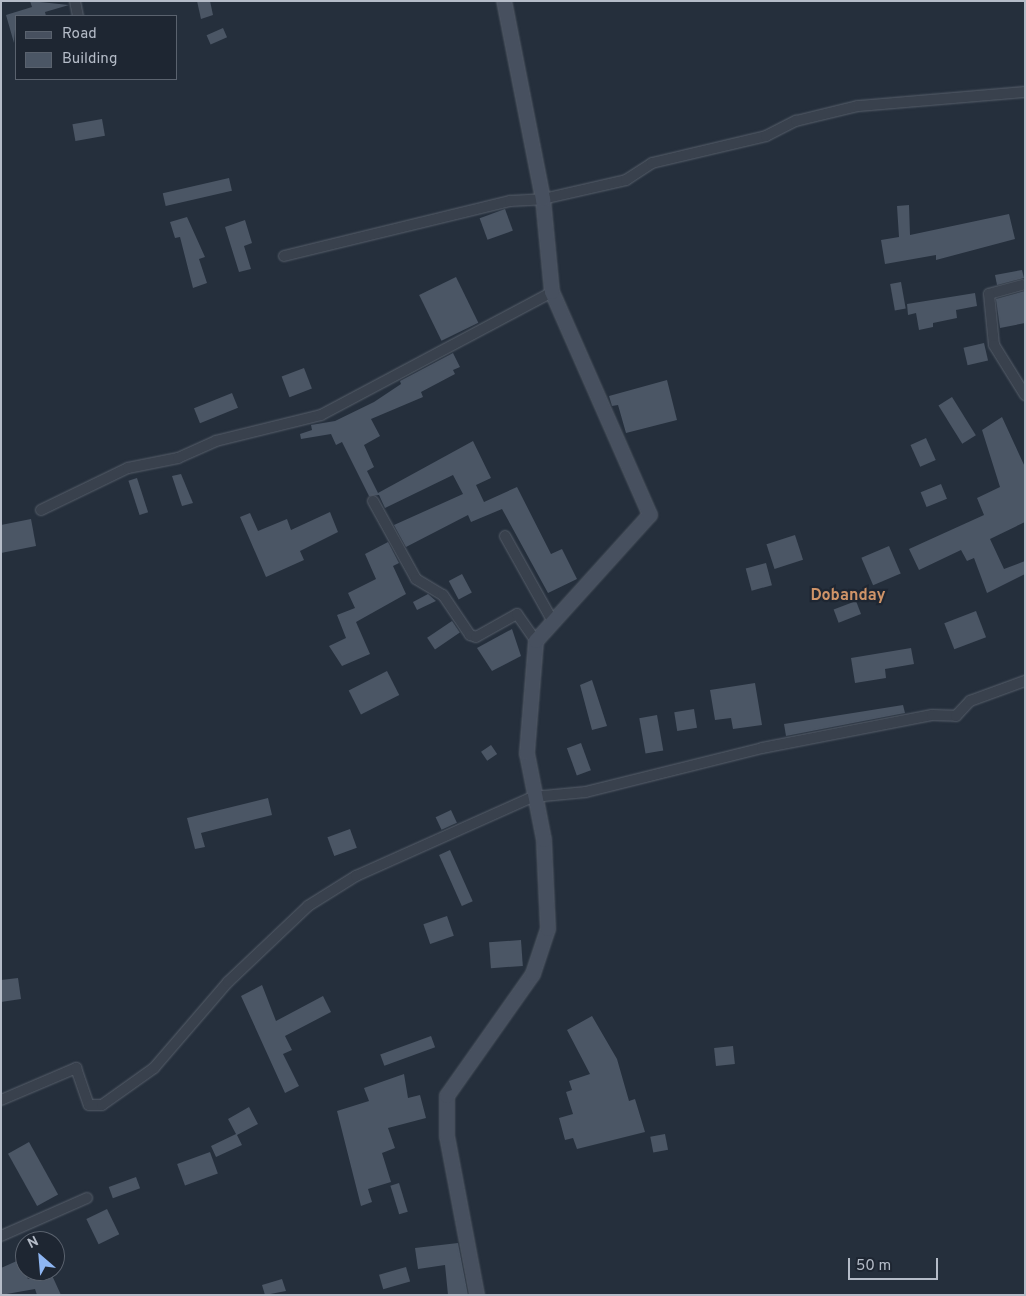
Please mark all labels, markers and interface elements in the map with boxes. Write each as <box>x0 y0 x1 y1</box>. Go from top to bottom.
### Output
legend <box>15 15 178 80</box>
text: Road <box>62 25 97 44</box>
text: Building <box>62 50 117 69</box>
district label: Dobanday <box>810 586 886 606</box>
north arrow <box>15 1231 65 1281</box>
text: N <box>25 1233 42 1253</box>
scale bar <box>851 1248 941 1280</box>
text: 50 m <box>856 1257 891 1276</box>

